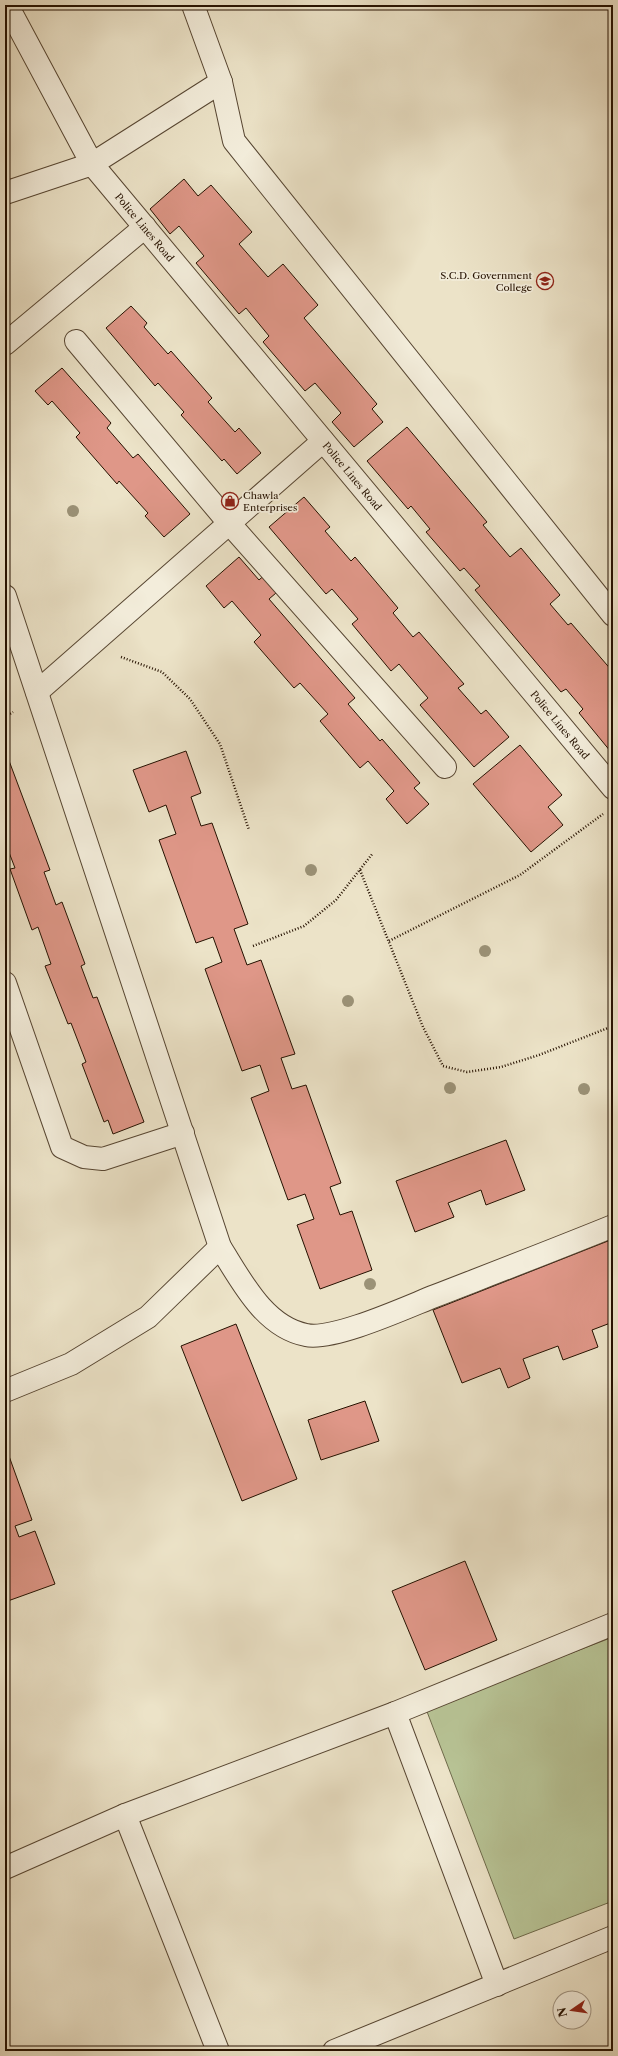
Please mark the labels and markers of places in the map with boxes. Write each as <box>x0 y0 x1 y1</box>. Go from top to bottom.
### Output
place label: S.C.D. Government College <box>440 269 532 294</box>
school or university icon: S.C.D. Government College <box>535 271 555 291</box>
place label: Chawla Enterprises <box>243 489 297 514</box>
shop icon: Chawla Enterprises <box>220 491 240 511</box>

